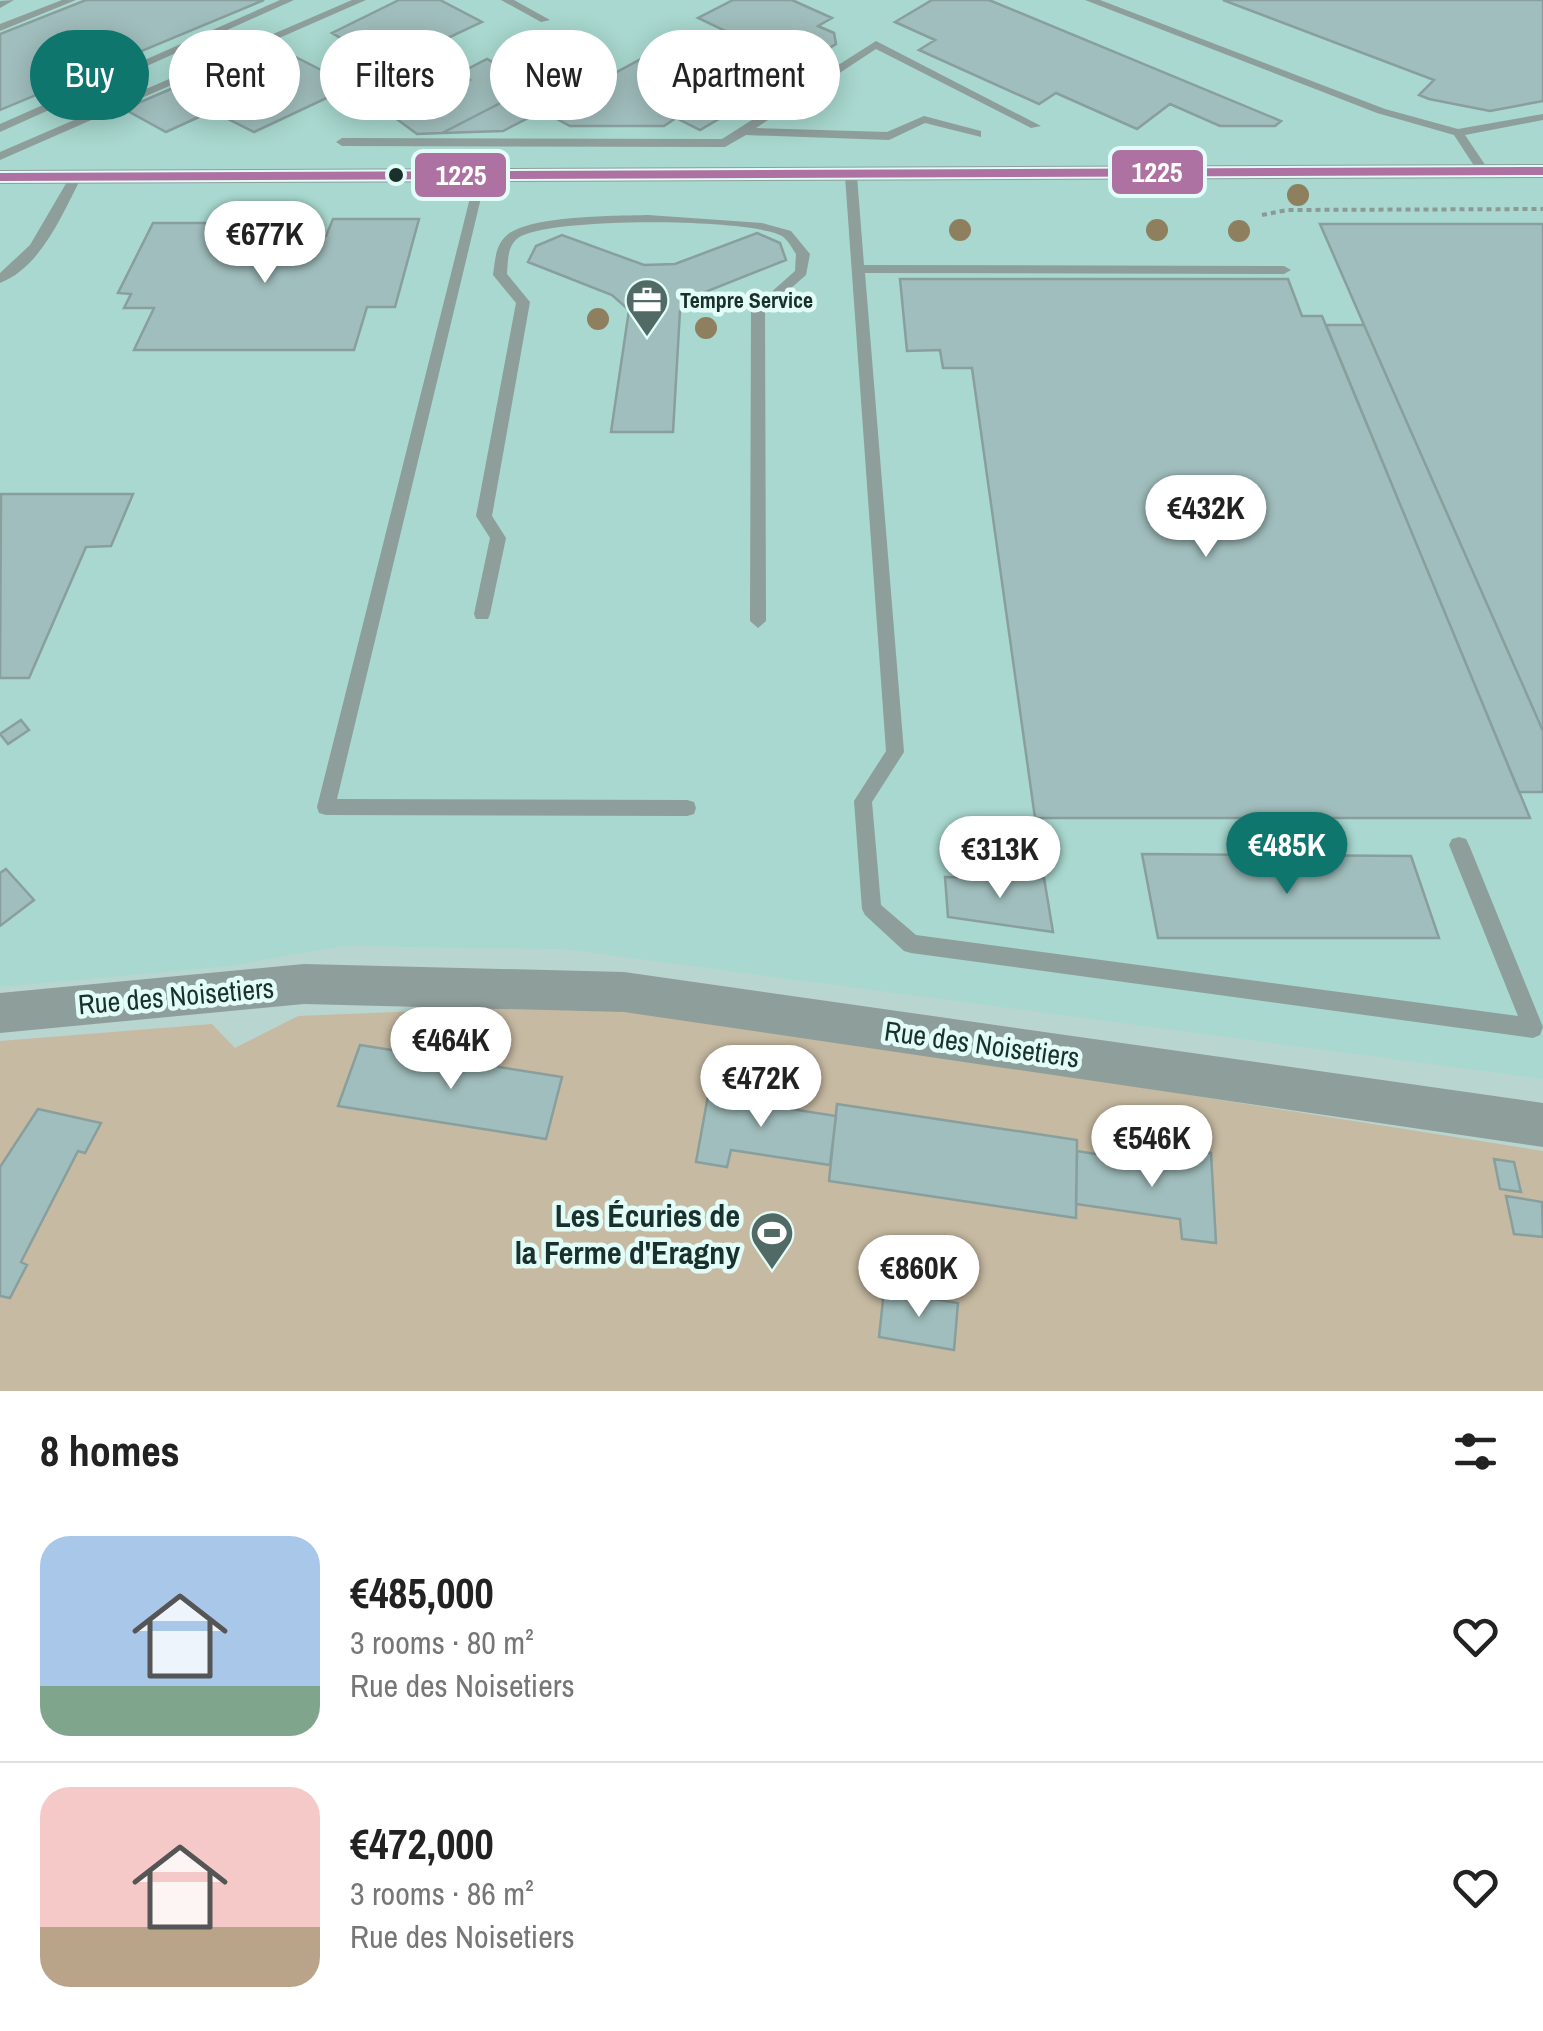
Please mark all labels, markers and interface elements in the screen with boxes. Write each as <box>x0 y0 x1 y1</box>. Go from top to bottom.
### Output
chip: Buy <box>30 30 149 120</box>
chip: Rent <box>169 30 300 120</box>
chip: Filters <box>320 30 470 120</box>
chip: New <box>490 30 617 120</box>
chip: Apartment <box>637 30 840 120</box>
line badge: 1225 <box>1110 148 1205 196</box>
line badge: 1225 <box>413 151 508 199</box>
text: 1225 <box>1131 153 1183 191</box>
text: 1225 <box>435 156 487 194</box>
unlabelled marker <box>386 165 406 185</box>
pin: €677K <box>195 201 335 286</box>
text: €677K <box>226 212 304 255</box>
office icon: Tempre Service <box>624 277 670 338</box>
place label: Tempre Service <box>680 285 813 315</box>
pin: €432K <box>1136 475 1276 560</box>
text: €432K <box>1167 486 1245 529</box>
pin: €485K <box>1217 812 1357 897</box>
pin: €313K <box>930 816 1070 901</box>
text: €485K <box>1248 823 1326 866</box>
text: €313K <box>961 827 1039 870</box>
street label: Rue des Noisetiers <box>76 969 276 1023</box>
pin: €464K <box>381 1007 521 1092</box>
street label: Rue des Noisetiers <box>882 1012 1082 1076</box>
text: €464K <box>412 1018 490 1061</box>
pin: €472K <box>691 1045 831 1130</box>
text: €472K <box>722 1056 800 1099</box>
pin: €546K <box>1082 1105 1222 1190</box>
text: €546K <box>1113 1116 1191 1159</box>
place label: Les Écuries de la Ferme d'Eragny <box>515 1194 740 1274</box>
sports icon: Les Écuries de la Ferme d'Eragny <box>749 1210 795 1271</box>
pin: €860K <box>849 1235 989 1320</box>
text: €860K <box>880 1246 958 1289</box>
text: 8 homes <box>40 1423 180 1479</box>
icon: filters <box>1448 1424 1503 1479</box>
text: €485,000 <box>350 1565 494 1621</box>
icon: home <box>120 1576 240 1696</box>
icon: heart <box>1448 1609 1503 1664</box>
text: 3 rooms · 80 m² <box>350 1621 534 1664</box>
text: Rue des Noisetiers <box>350 1664 575 1707</box>
text: €472,000 <box>350 1816 494 1872</box>
icon: home <box>120 1827 240 1947</box>
icon: heart <box>1448 1860 1503 1915</box>
text: 3 rooms · 86 m² <box>350 1872 534 1915</box>
text: Rue des Noisetiers <box>350 1915 575 1958</box>

